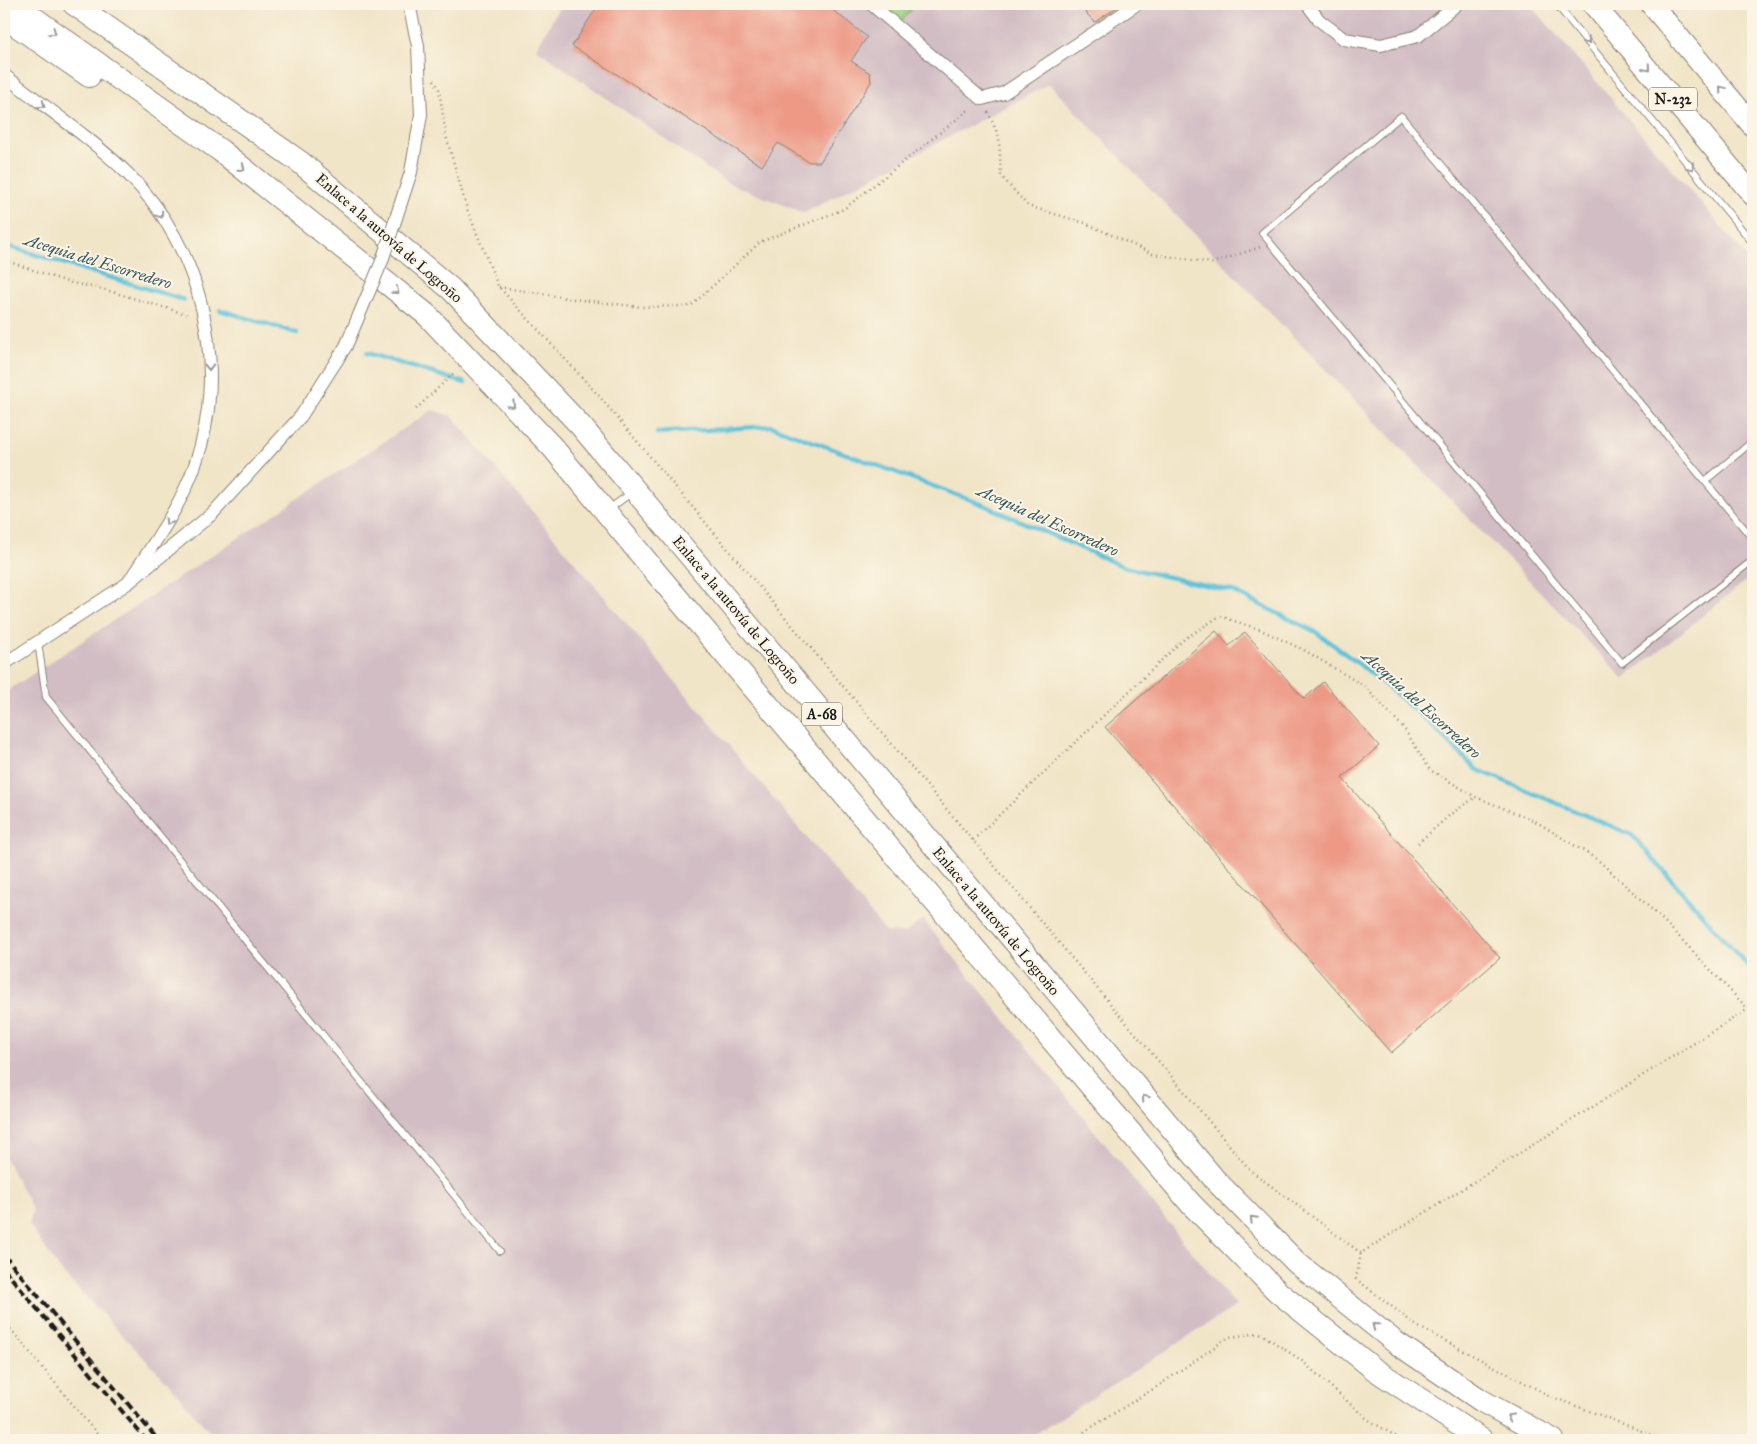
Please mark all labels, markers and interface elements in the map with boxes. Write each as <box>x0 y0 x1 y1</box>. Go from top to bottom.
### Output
one-way arrow <box>47 26 57 35</box>
one-way arrow <box>1582 36 1591 45</box>
one-way arrow <box>1641 62 1649 71</box>
one-way arrow <box>1719 85 1728 94</box>
road number: N-232 <box>1649 88 1697 110</box>
one-way arrow <box>36 99 45 107</box>
one-way arrow <box>1685 161 1694 170</box>
one-way arrow <box>236 162 245 170</box>
street label: Enlace a la autovía de Logroño <box>312 169 466 307</box>
one-way arrow <box>154 209 163 219</box>
water label: Acequia del Escorredero <box>20 229 174 293</box>
one-way arrow <box>391 285 400 294</box>
one-way arrow <box>204 364 214 372</box>
one-way arrow <box>506 399 515 408</box>
water label: Acequia del Escorredero <box>972 480 1122 560</box>
one-way arrow <box>164 516 174 525</box>
street label: Enlace a la autovía de Logroño <box>669 532 804 688</box>
water label: Acequia del Escorredero <box>1357 645 1485 763</box>
road number: A-68 <box>802 702 842 726</box>
street label: Enlace a la autovía de Logroño <box>929 843 1064 999</box>
one-way arrow <box>1142 1094 1151 1103</box>
one-way arrow <box>1250 1216 1259 1225</box>
one-way arrow <box>1372 1324 1381 1332</box>
one-way arrow <box>1506 1413 1515 1423</box>

